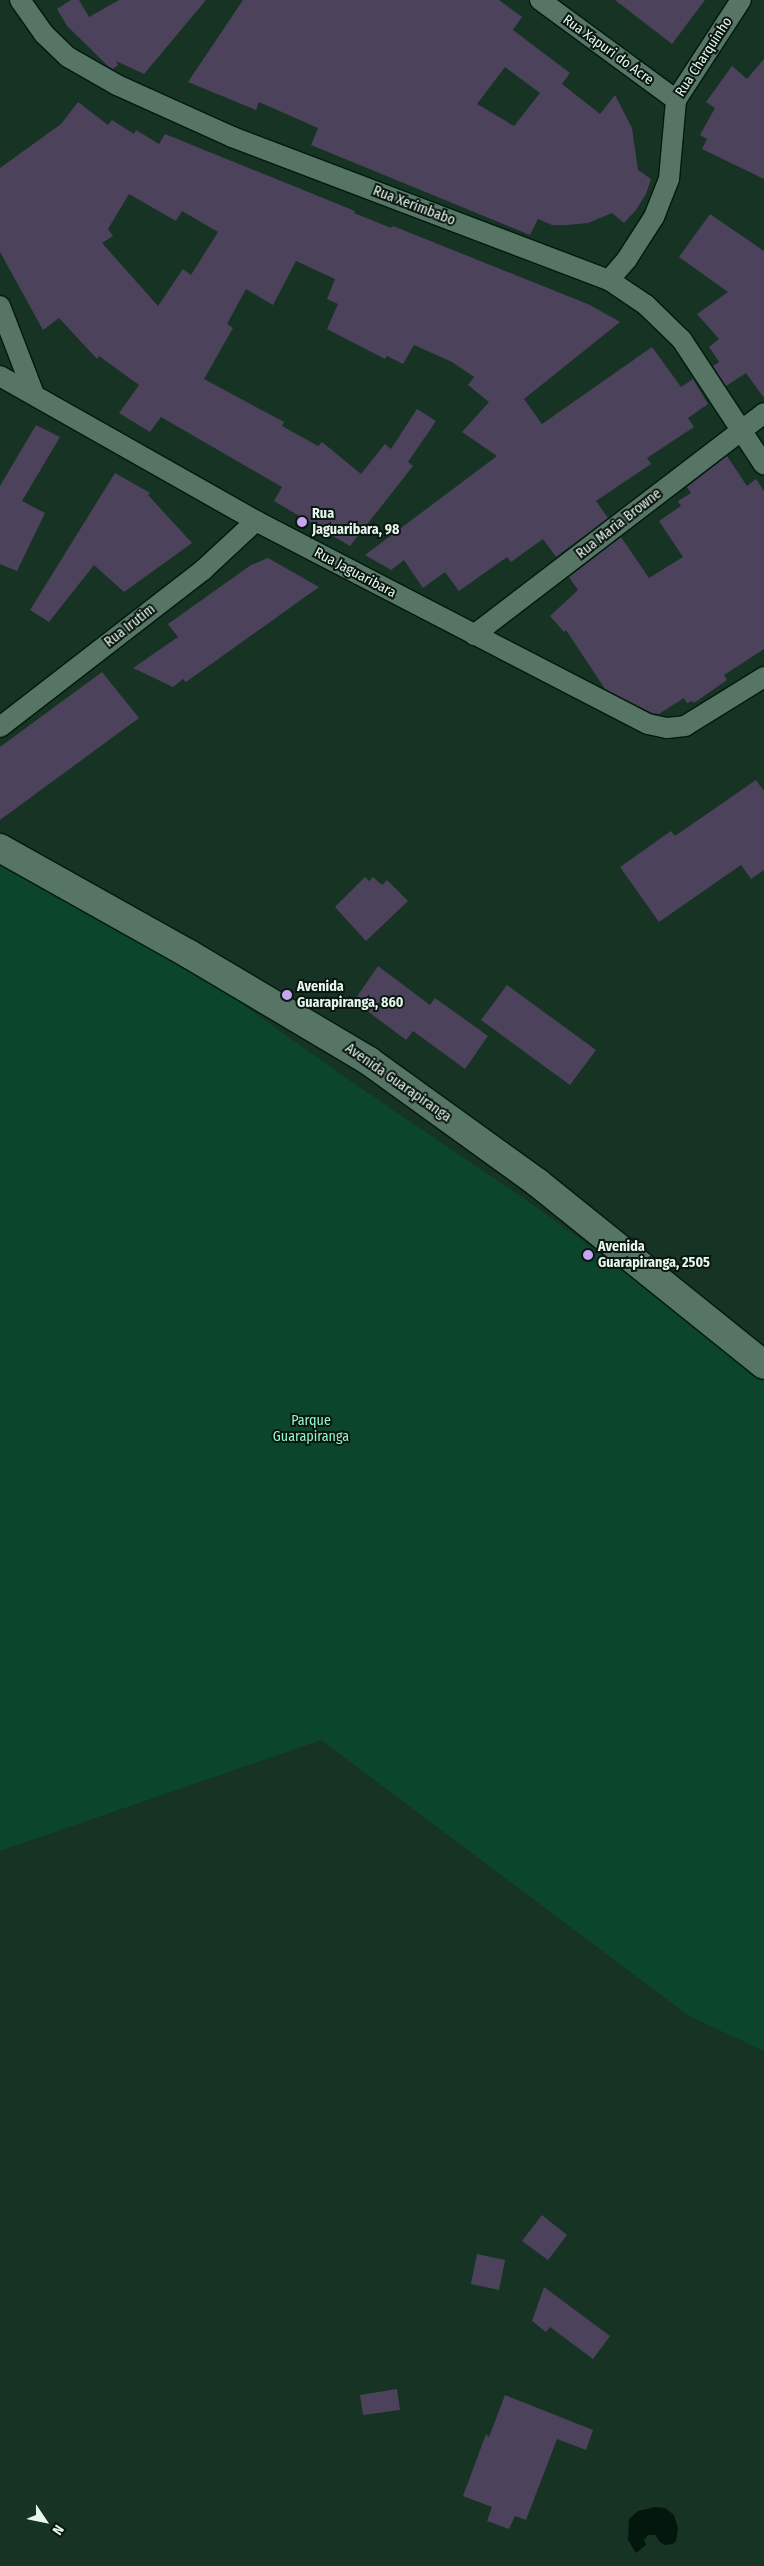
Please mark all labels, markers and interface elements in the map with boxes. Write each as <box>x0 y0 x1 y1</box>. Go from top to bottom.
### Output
street label: Rua Xapuri do Acre <box>559 11 657 89</box>
street label: Rua Charquinho <box>672 14 736 100</box>
street label: Rua Xerimbabo <box>370 183 458 229</box>
street label: Rua Maria Browne <box>573 486 665 562</box>
place label: Rua Jaguaribara, 98 <box>312 506 399 538</box>
marker: Rua Jaguaribara, 98 <box>296 516 308 528</box>
street label: Rua Jaguaribara <box>311 544 399 602</box>
street label: Rua Irutim <box>101 601 159 651</box>
place label: Avenida Guarapiranga, 860 <box>297 979 403 1012</box>
marker: Avenida Guarapiranga, 860 <box>281 989 293 1001</box>
street label: Avenida Guarapiranga <box>342 1040 454 1126</box>
place label: Avenida Guarapiranga, 2505 <box>598 1239 710 1272</box>
marker: Avenida Guarapiranga, 2505 <box>582 1249 594 1261</box>
park label: Parque Guarapiranga <box>273 1413 349 1445</box>
north arrow <box>20 2496 70 2546</box>
text: N <box>48 2521 67 2538</box>

